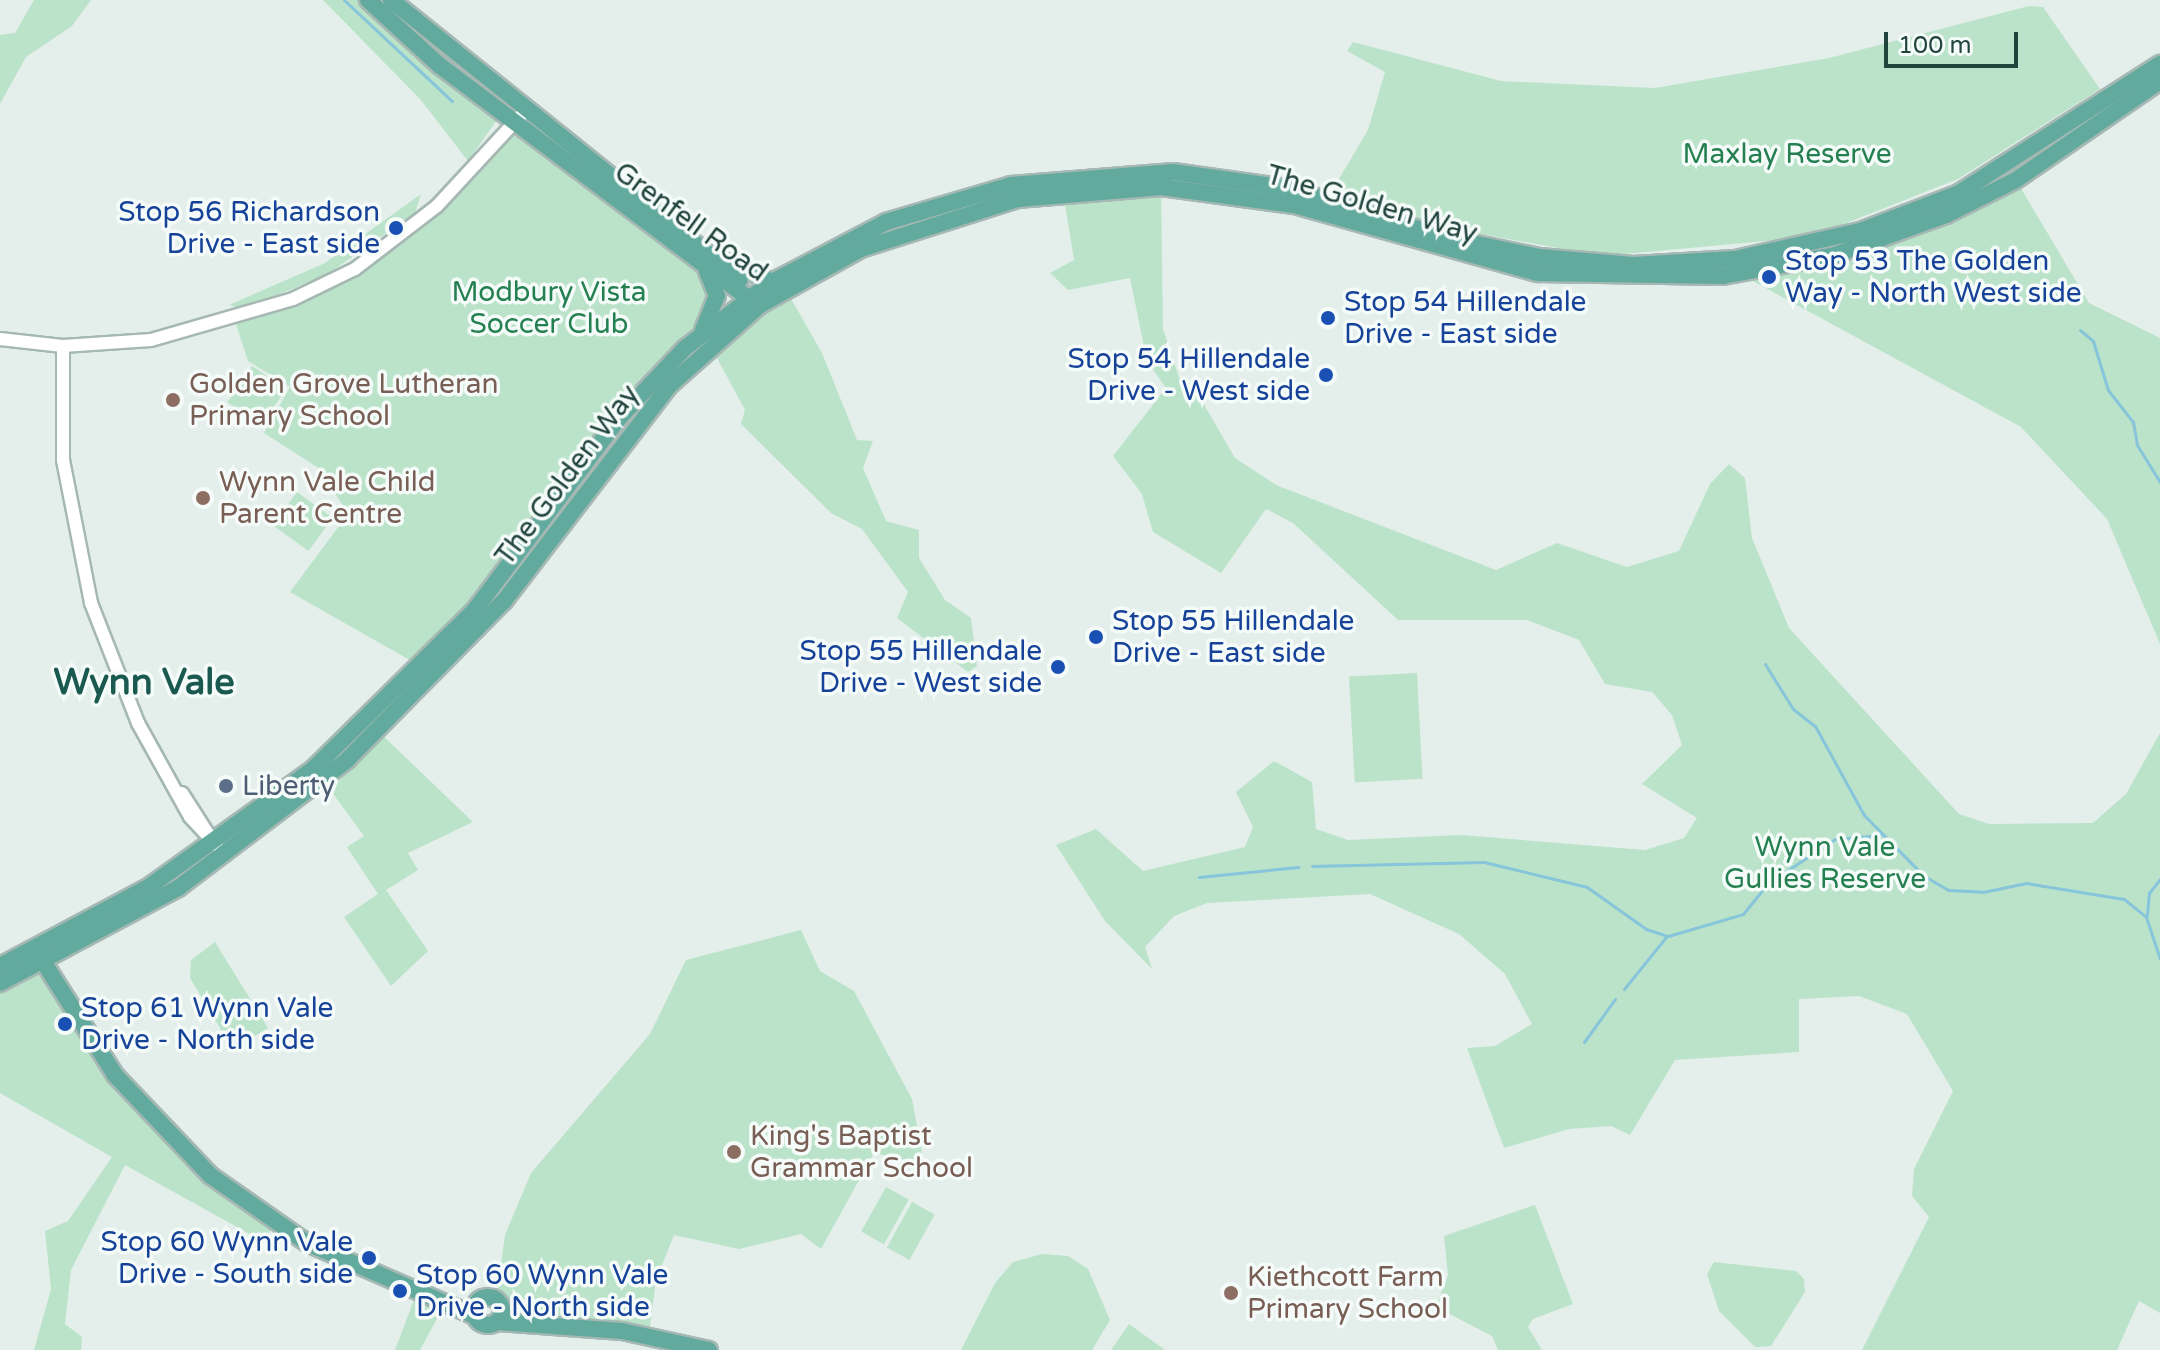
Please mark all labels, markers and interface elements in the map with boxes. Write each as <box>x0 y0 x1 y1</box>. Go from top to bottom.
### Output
scale bar <box>1888 16 2022 66</box>
text: 100 m <box>1898 31 1972 60</box>
park label: Maxlay Reserve <box>1683 137 1891 171</box>
street label: Grenfell Road <box>608 155 774 289</box>
street label: The Golden Way <box>1263 158 1481 250</box>
place label: Stop 56 Richardson Drive - East side <box>118 195 380 261</box>
marker: Stop 56 Richardson Drive - East side <box>387 219 405 237</box>
place label: Stop 53 The Golden Way - North West side <box>1785 244 2082 310</box>
marker: Stop 53 The Golden Way - North West side <box>1760 268 1778 286</box>
park label: Modbury Vista Soccer Club <box>452 275 646 341</box>
place label: Stop 54 Hillendale Drive - East side <box>1344 285 1586 351</box>
marker: Stop 54 Hillendale Drive - East side <box>1319 309 1337 327</box>
place label: Stop 54 Hillendale Drive - West side <box>1068 342 1310 408</box>
marker: Stop 54 Hillendale Drive - West side <box>1317 366 1335 384</box>
place label: Golden Grove Lutheran Primary School <box>189 367 498 433</box>
street label: The Golden Way <box>488 378 646 572</box>
marker: Golden Grove Lutheran Primary School <box>164 391 182 409</box>
place label: Wynn Vale Child Parent Centre <box>219 465 435 531</box>
marker: Wynn Vale Child Parent Centre <box>194 489 212 507</box>
place label: Stop 55 Hillendale Drive - East side <box>1112 604 1354 670</box>
marker: Stop 55 Hillendale Drive - East side <box>1087 628 1105 646</box>
place label: Stop 55 Hillendale Drive - West side <box>800 634 1042 700</box>
marker: Stop 55 Hillendale Drive - West side <box>1049 658 1067 676</box>
district label: Wynn Vale <box>53 661 235 705</box>
place label: Liberty <box>242 769 335 803</box>
marker: Liberty <box>217 777 235 795</box>
park label: Wynn Vale Gullies Reserve <box>1724 830 1926 896</box>
place label: Stop 61 Wynn Vale Drive - North side <box>81 991 333 1057</box>
marker: Stop 61 Wynn Vale Drive - North side <box>56 1015 74 1033</box>
place label: King's Baptist Grammar School <box>750 1119 973 1185</box>
marker: King's Baptist Grammar School <box>725 1143 743 1161</box>
place label: Stop 60 Wynn Vale Drive - South side <box>101 1225 353 1291</box>
marker: Stop 60 Wynn Vale Drive - South side <box>360 1249 378 1267</box>
place label: Stop 60 Wynn Vale Drive - North side <box>416 1258 668 1324</box>
place label: Kiethcott Farm Primary School <box>1247 1260 1448 1326</box>
marker: Stop 60 Wynn Vale Drive - North side <box>391 1282 409 1300</box>
marker: Kiethcott Farm Primary School <box>1222 1284 1240 1302</box>

